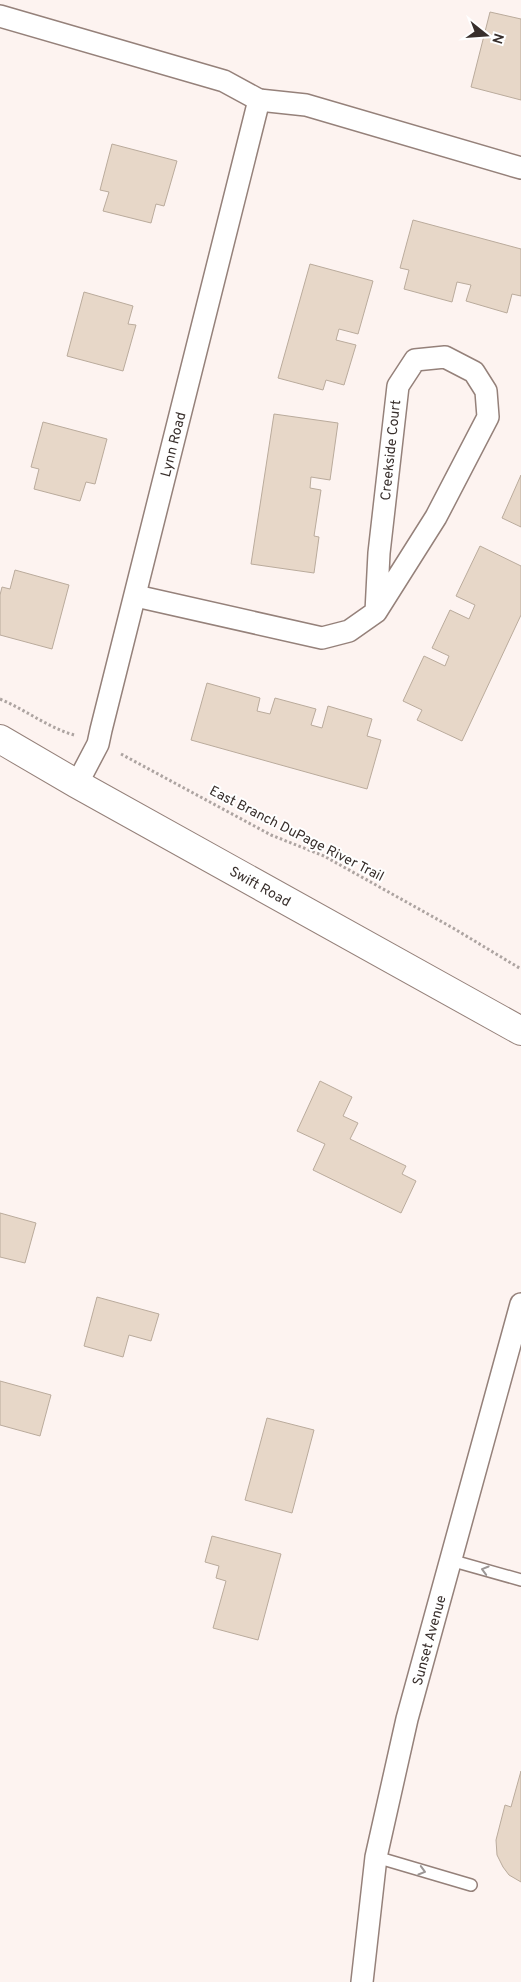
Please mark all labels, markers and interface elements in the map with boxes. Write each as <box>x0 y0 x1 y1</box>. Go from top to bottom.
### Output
north arrow <box>461 10 511 60</box>
text: N <box>487 31 507 46</box>
street label: Creekside Court <box>378 399 405 501</box>
street label: Lynn Road <box>158 410 190 479</box>
street label: East Branch DuPage River Trail <box>206 783 386 886</box>
street label: Swift Road <box>226 864 293 911</box>
one-way arrow <box>482 1566 490 1576</box>
street label: Sunset Avenue <box>410 1593 451 1688</box>
one-way arrow <box>418 1865 427 1876</box>

